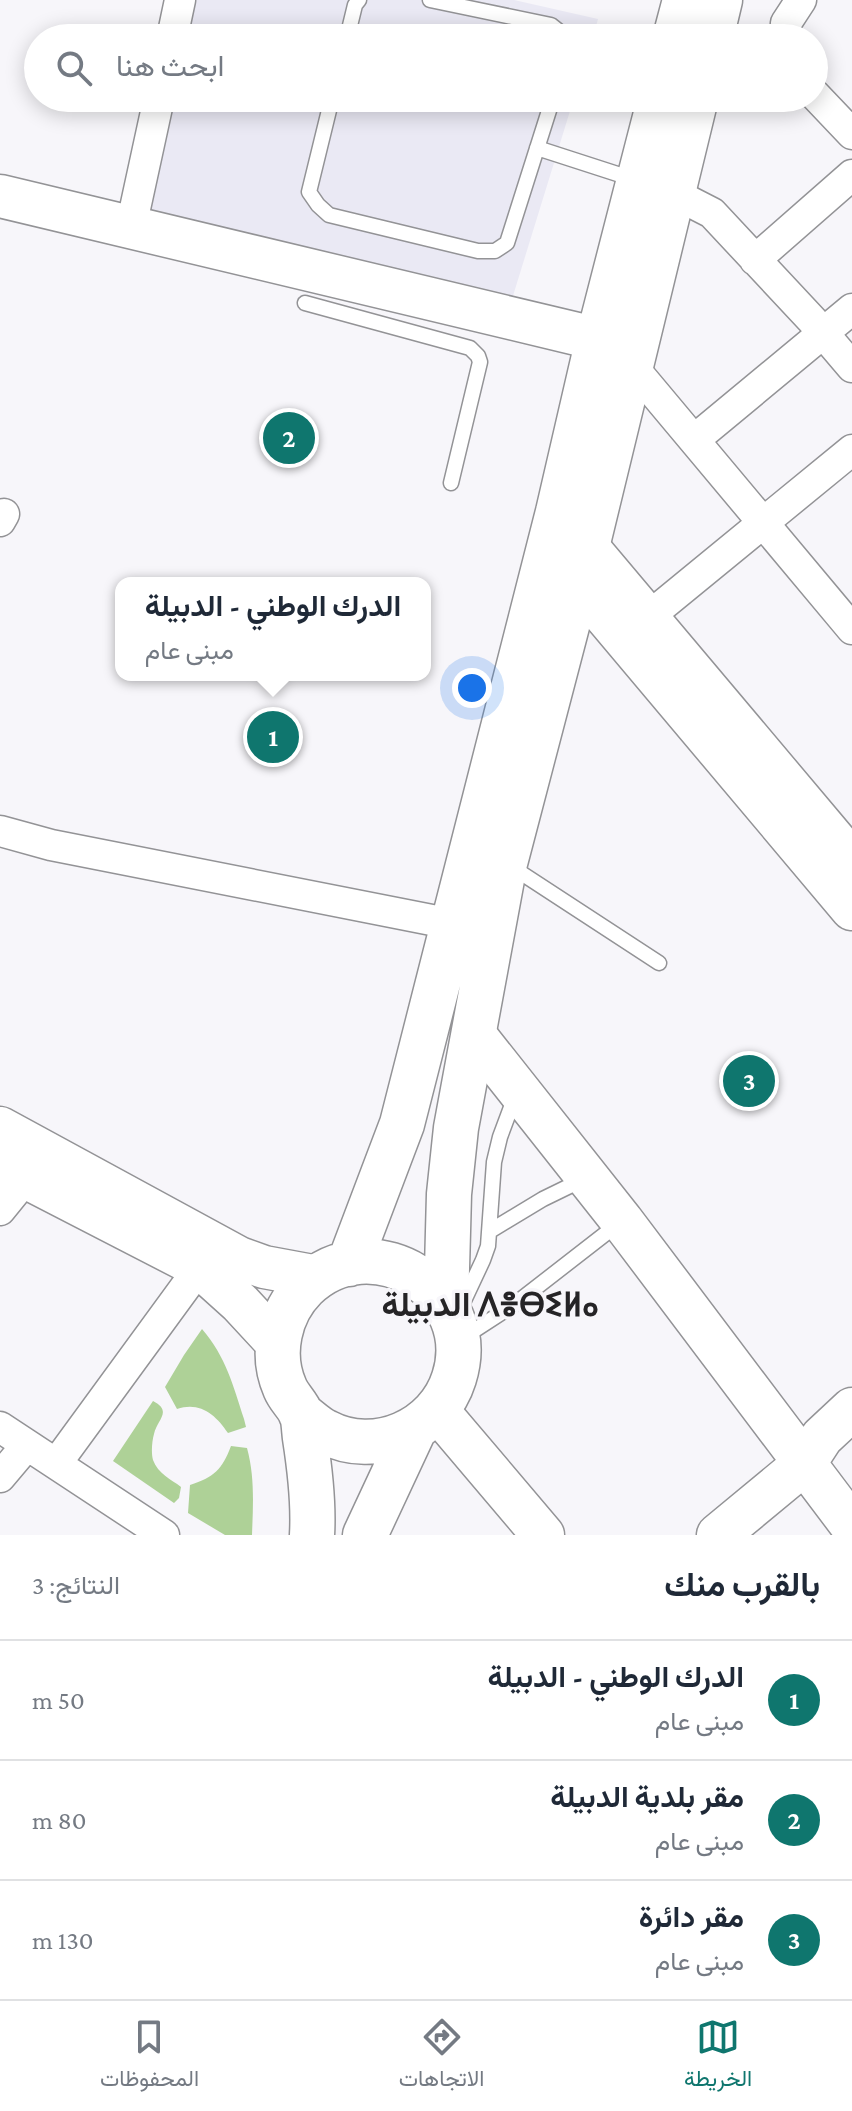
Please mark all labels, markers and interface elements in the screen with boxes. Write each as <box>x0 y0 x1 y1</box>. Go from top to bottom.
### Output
search box <box>24 24 828 112</box>
icon: search <box>52 46 96 90</box>
text: ابحث هنا <box>116 49 225 82</box>
pin: 2 <box>263 408 315 468</box>
popup <box>115 577 431 681</box>
text: الدرك الوطني - الدبيلة <box>145 589 401 622</box>
text: مبنى عام <box>145 636 234 665</box>
your location <box>452 668 492 708</box>
pin: 1 <box>247 707 299 767</box>
pin: 3 <box>723 1051 775 1111</box>
district label: الدبيلة ⴷⴻⴱⵉⵍⴰ <box>381 1286 599 1324</box>
text: بالقرب منك <box>664 1566 820 1603</box>
text: النتائج: 3 <box>32 1571 120 1600</box>
text: الدرك الوطني - الدبيلة <box>488 1660 744 1693</box>
text: 50 m <box>32 1686 85 1715</box>
text: 1 <box>789 1686 799 1715</box>
text: مبنى عام <box>655 1707 744 1736</box>
text: مقر بلدية الدبيلة <box>550 1780 744 1813</box>
text: 80 m <box>32 1806 86 1835</box>
text: 2 <box>787 1806 801 1835</box>
text: مبنى عام <box>655 1827 744 1856</box>
text: مقر دائرة <box>639 1900 744 1933</box>
text: 130 m <box>32 1926 93 1955</box>
text: 3 <box>788 1926 800 1955</box>
text: مبنى عام <box>655 1947 744 1976</box>
tab: المحفوظات <box>100 2015 199 2098</box>
tab: الاتجاهات <box>399 2015 484 2098</box>
tab: الخريطة <box>684 2015 752 2098</box>

